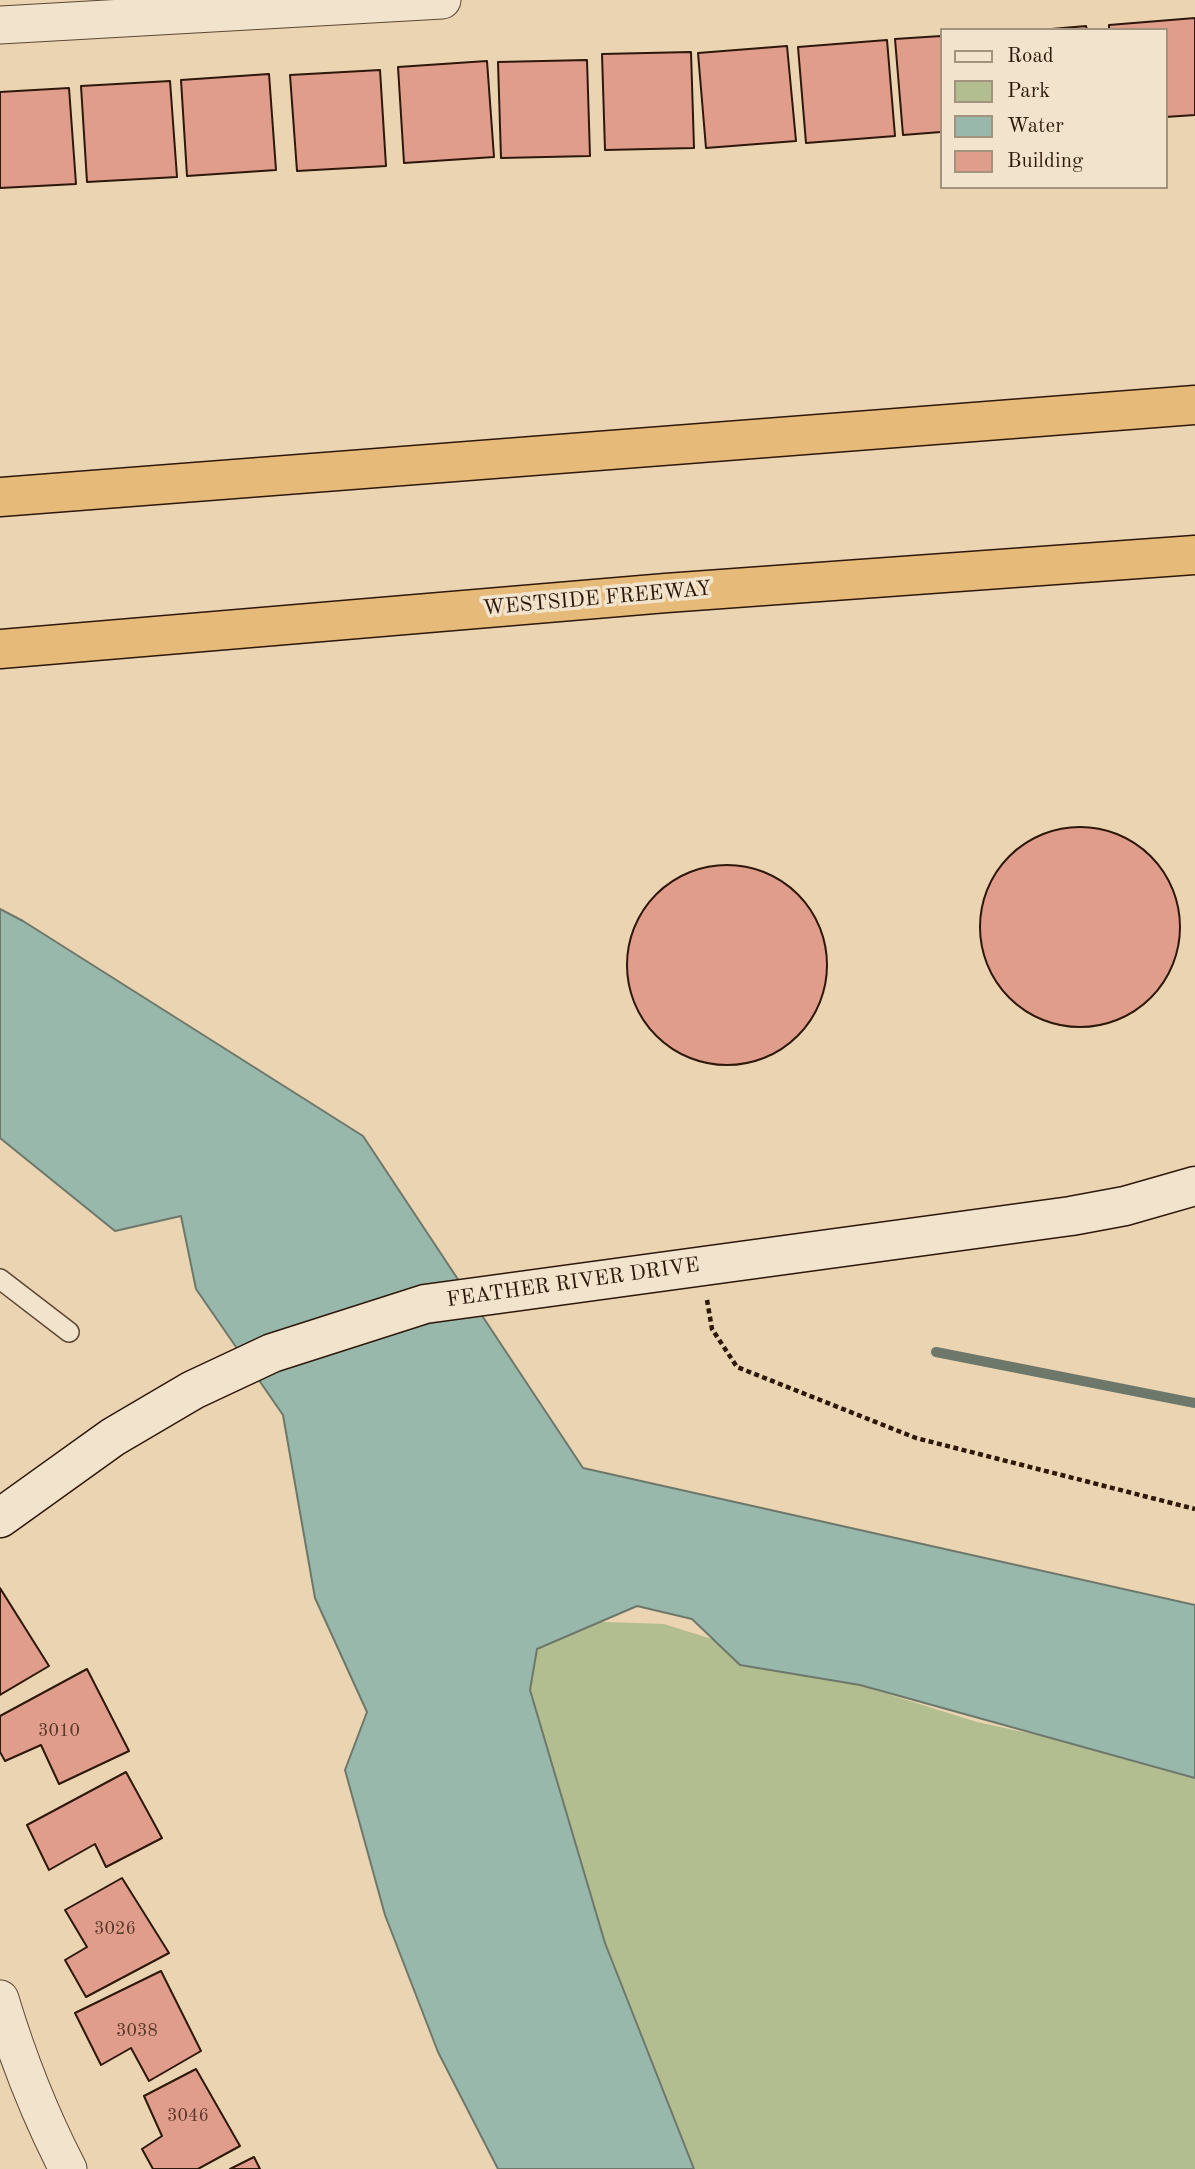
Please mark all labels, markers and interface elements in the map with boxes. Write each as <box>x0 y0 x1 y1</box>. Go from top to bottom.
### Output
legend <box>940 28 1167 189</box>
text: Road <box>1007 46 1054 67</box>
text: Park <box>1007 81 1050 102</box>
text: Water <box>1007 116 1064 137</box>
text: Building <box>1007 151 1083 172</box>
street label: WESTSIDE FREEWAY <box>482 576 712 622</box>
street label: FEATHER RIVER DRIVE <box>445 1253 701 1313</box>
house number: 3010 <box>38 1720 80 1742</box>
house number: 3026 <box>94 1918 136 1940</box>
house number: 3038 <box>116 2020 158 2042</box>
house number: 3046 <box>167 2105 209 2127</box>

